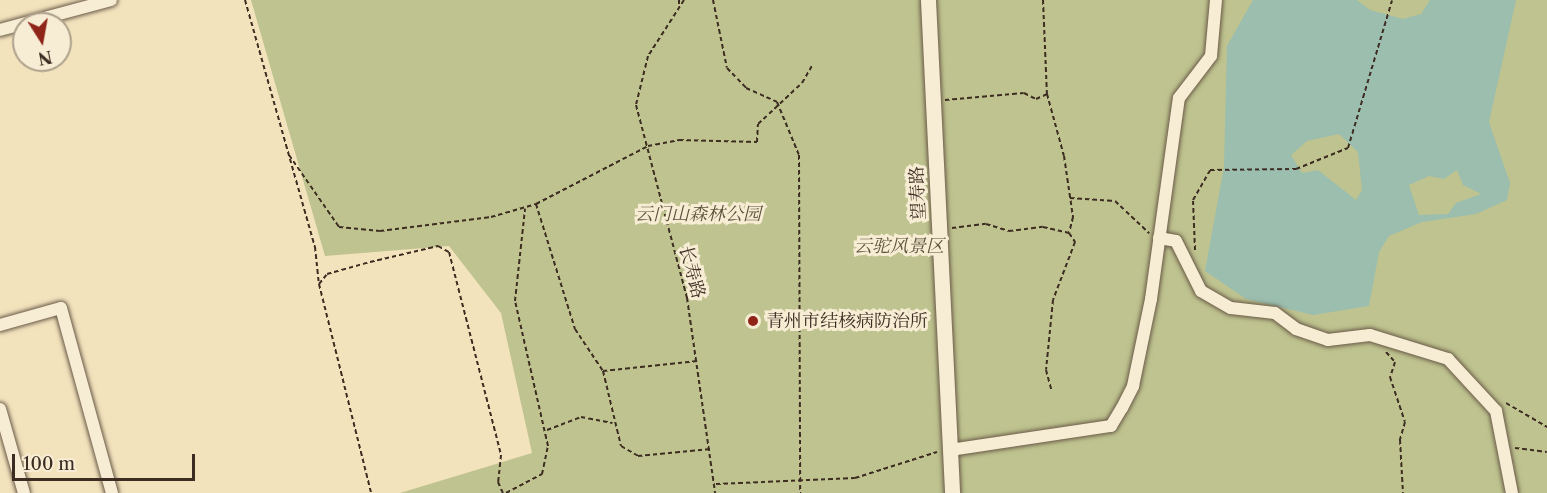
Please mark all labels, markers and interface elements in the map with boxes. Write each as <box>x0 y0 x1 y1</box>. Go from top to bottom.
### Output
north arrow <box>12 12 72 72</box>
text: N <box>36 47 54 69</box>
street label: 望寿路 <box>906 165 930 221</box>
park label: 云门山森林公园 <box>635 203 761 225</box>
park label: 云驼风景区 <box>854 235 944 257</box>
street label: 长寿路 <box>675 243 709 301</box>
place label: 青州市结核病防治所 <box>766 310 928 332</box>
marker: 青州市结核病防治所 <box>744 312 762 330</box>
scale bar <box>15 442 198 480</box>
text: 100 m <box>23 453 75 475</box>

